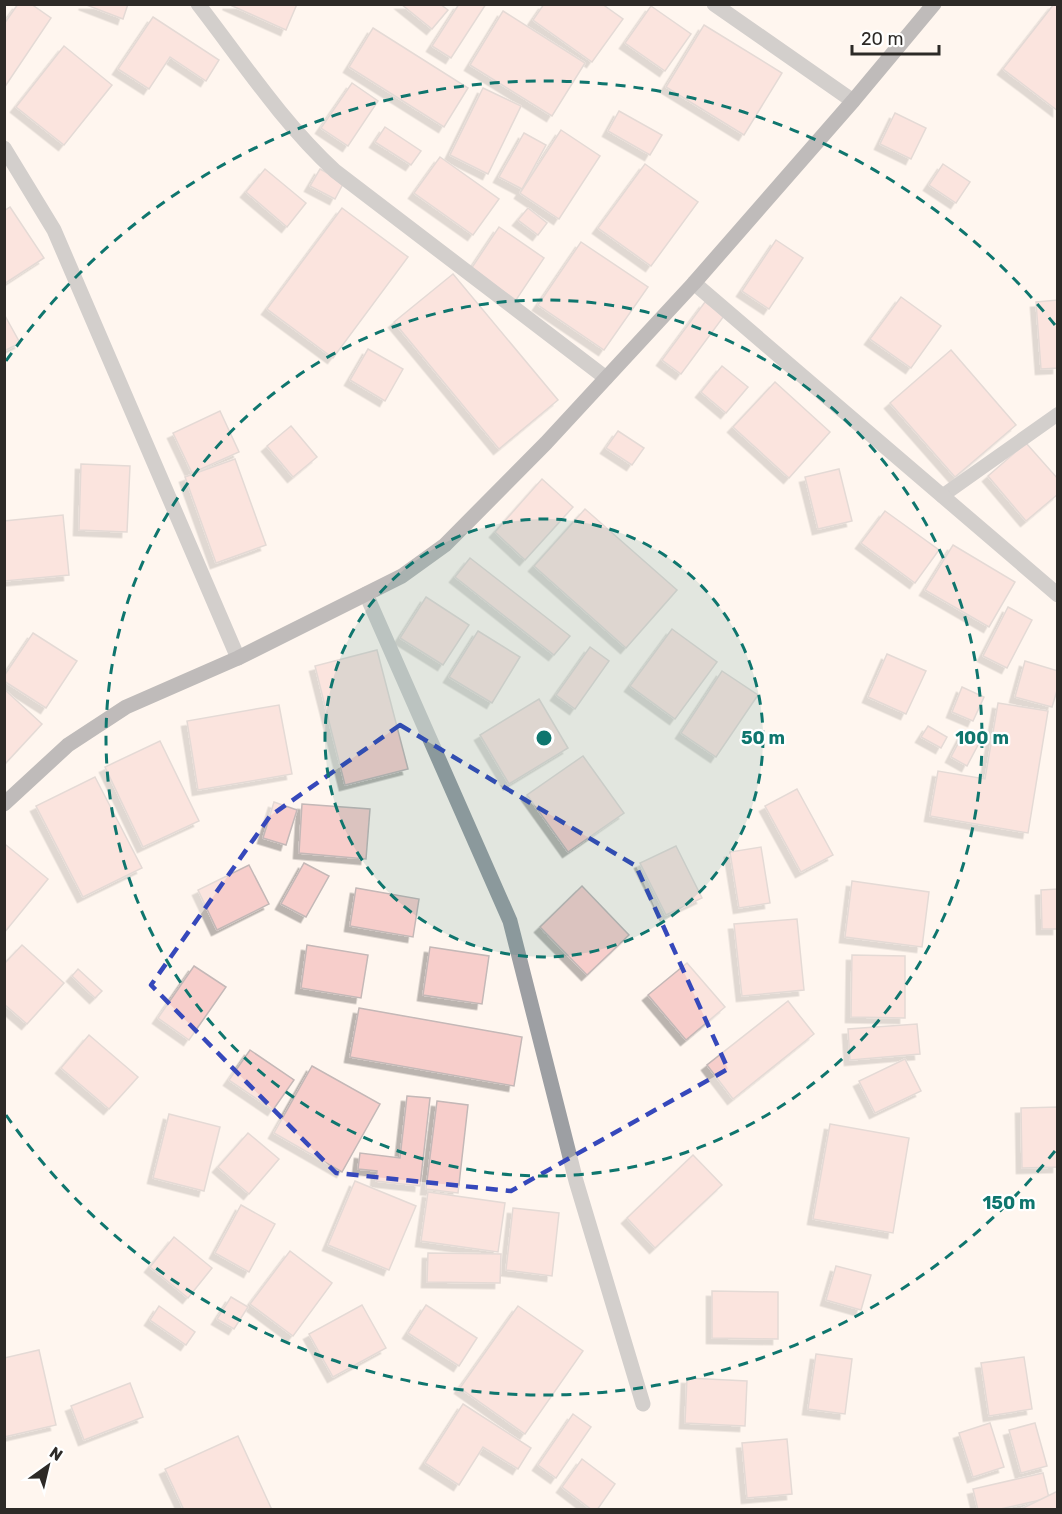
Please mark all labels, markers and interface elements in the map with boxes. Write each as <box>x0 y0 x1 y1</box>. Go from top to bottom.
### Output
scale bar <box>852 18 939 56</box>
text: 20 m <box>861 28 903 50</box>
text: 50 m <box>741 727 785 749</box>
text: 100 m <box>955 727 1009 749</box>
centre of rings <box>534 728 554 748</box>
text: 150 m <box>982 1192 1036 1214</box>
north arrow <box>18 1436 78 1496</box>
text: N <box>46 1443 66 1465</box>

